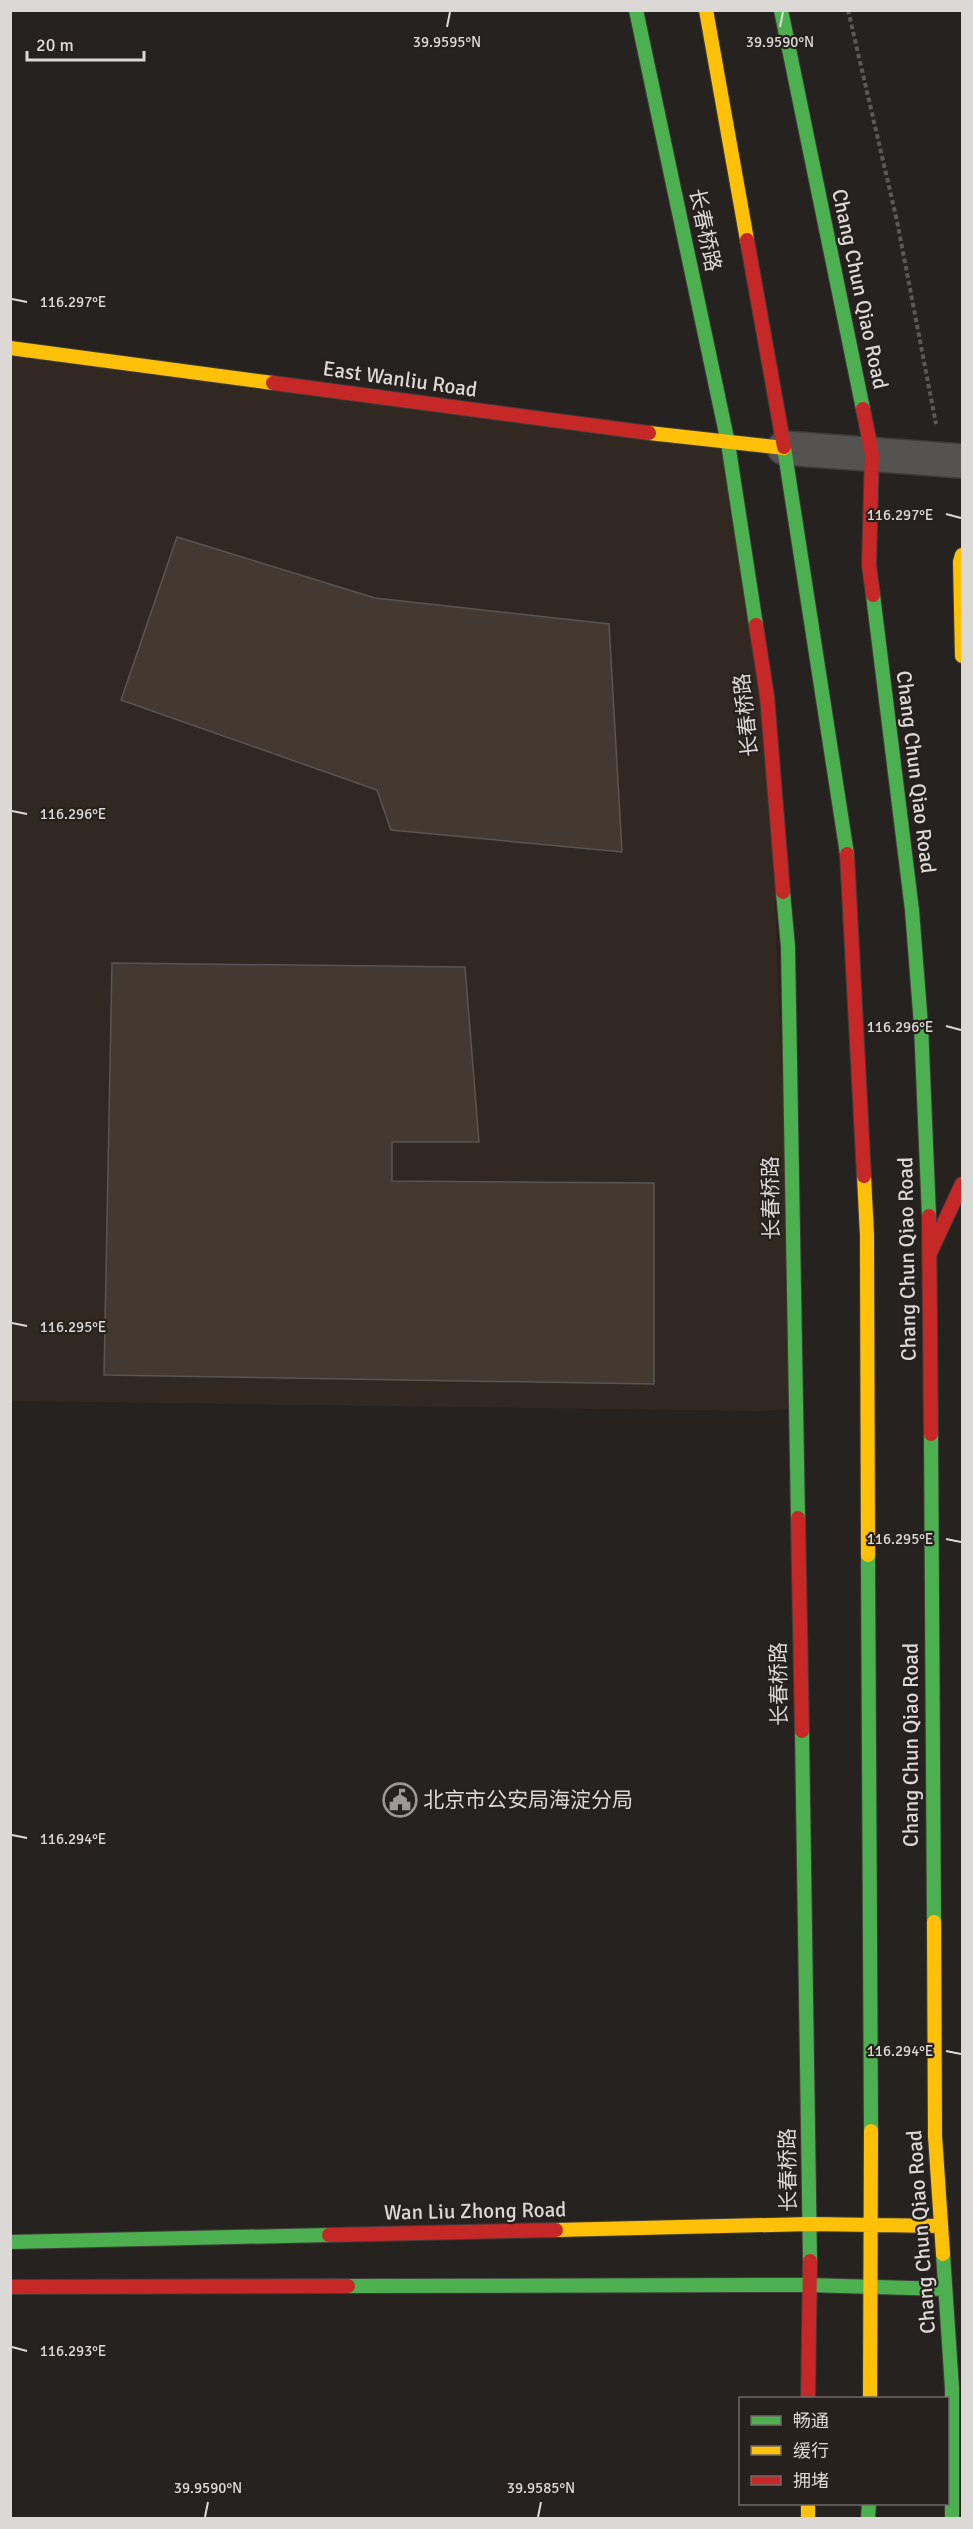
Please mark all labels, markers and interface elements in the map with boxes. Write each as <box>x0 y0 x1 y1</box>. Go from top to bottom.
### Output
scale bar <box>27 24 144 62</box>
text: 39.9595°N <box>413 33 481 51</box>
text: 39.9590°N <box>746 33 814 51</box>
text: 20 m <box>36 34 74 56</box>
street label: 长春桥路 <box>684 186 726 274</box>
street label: Chang Chun Qiao Road <box>826 186 894 392</box>
text: 116.297°E <box>40 293 106 311</box>
street label: East Wanliu Road <box>321 355 479 403</box>
text: 116.297°E <box>867 506 933 524</box>
street label: Chang Chun Qiao Road <box>891 669 941 875</box>
street label: 长春桥路 <box>729 672 763 758</box>
text: 116.296°E <box>40 805 106 823</box>
text: 116.296°E <box>867 1018 933 1036</box>
street label: 长春桥路 <box>757 1156 785 1240</box>
street label: Chang Chun Qiao Road <box>892 1157 922 1361</box>
text: 116.295°E <box>40 1318 106 1336</box>
text: 116.295°E <box>867 1530 933 1548</box>
street label: 长春桥路 <box>765 1642 793 1726</box>
street label: Chang Chun Qiao Road <box>898 1643 924 1847</box>
public building icon: 北京市公安局海淀分局 <box>382 1782 418 1818</box>
place label: 北京市公安局海淀分局 <box>423 1787 633 1813</box>
text: 116.294°E <box>40 1830 106 1848</box>
text: 116.294°E <box>867 2042 933 2060</box>
street label: 长春桥路 <box>774 2128 802 2212</box>
street label: Chang Chun Qiao Road <box>901 2129 941 2335</box>
street label: Wan Liu Zhong Road <box>384 2196 566 2226</box>
text: 116.293°E <box>40 2342 106 2360</box>
legend <box>739 2397 949 2505</box>
text: 畅通 <box>793 2410 829 2432</box>
text: 缓行 <box>793 2440 829 2462</box>
text: 拥堵 <box>793 2470 829 2492</box>
text: 39.9590°N <box>174 2479 242 2497</box>
text: 39.9585°N <box>507 2479 575 2497</box>

